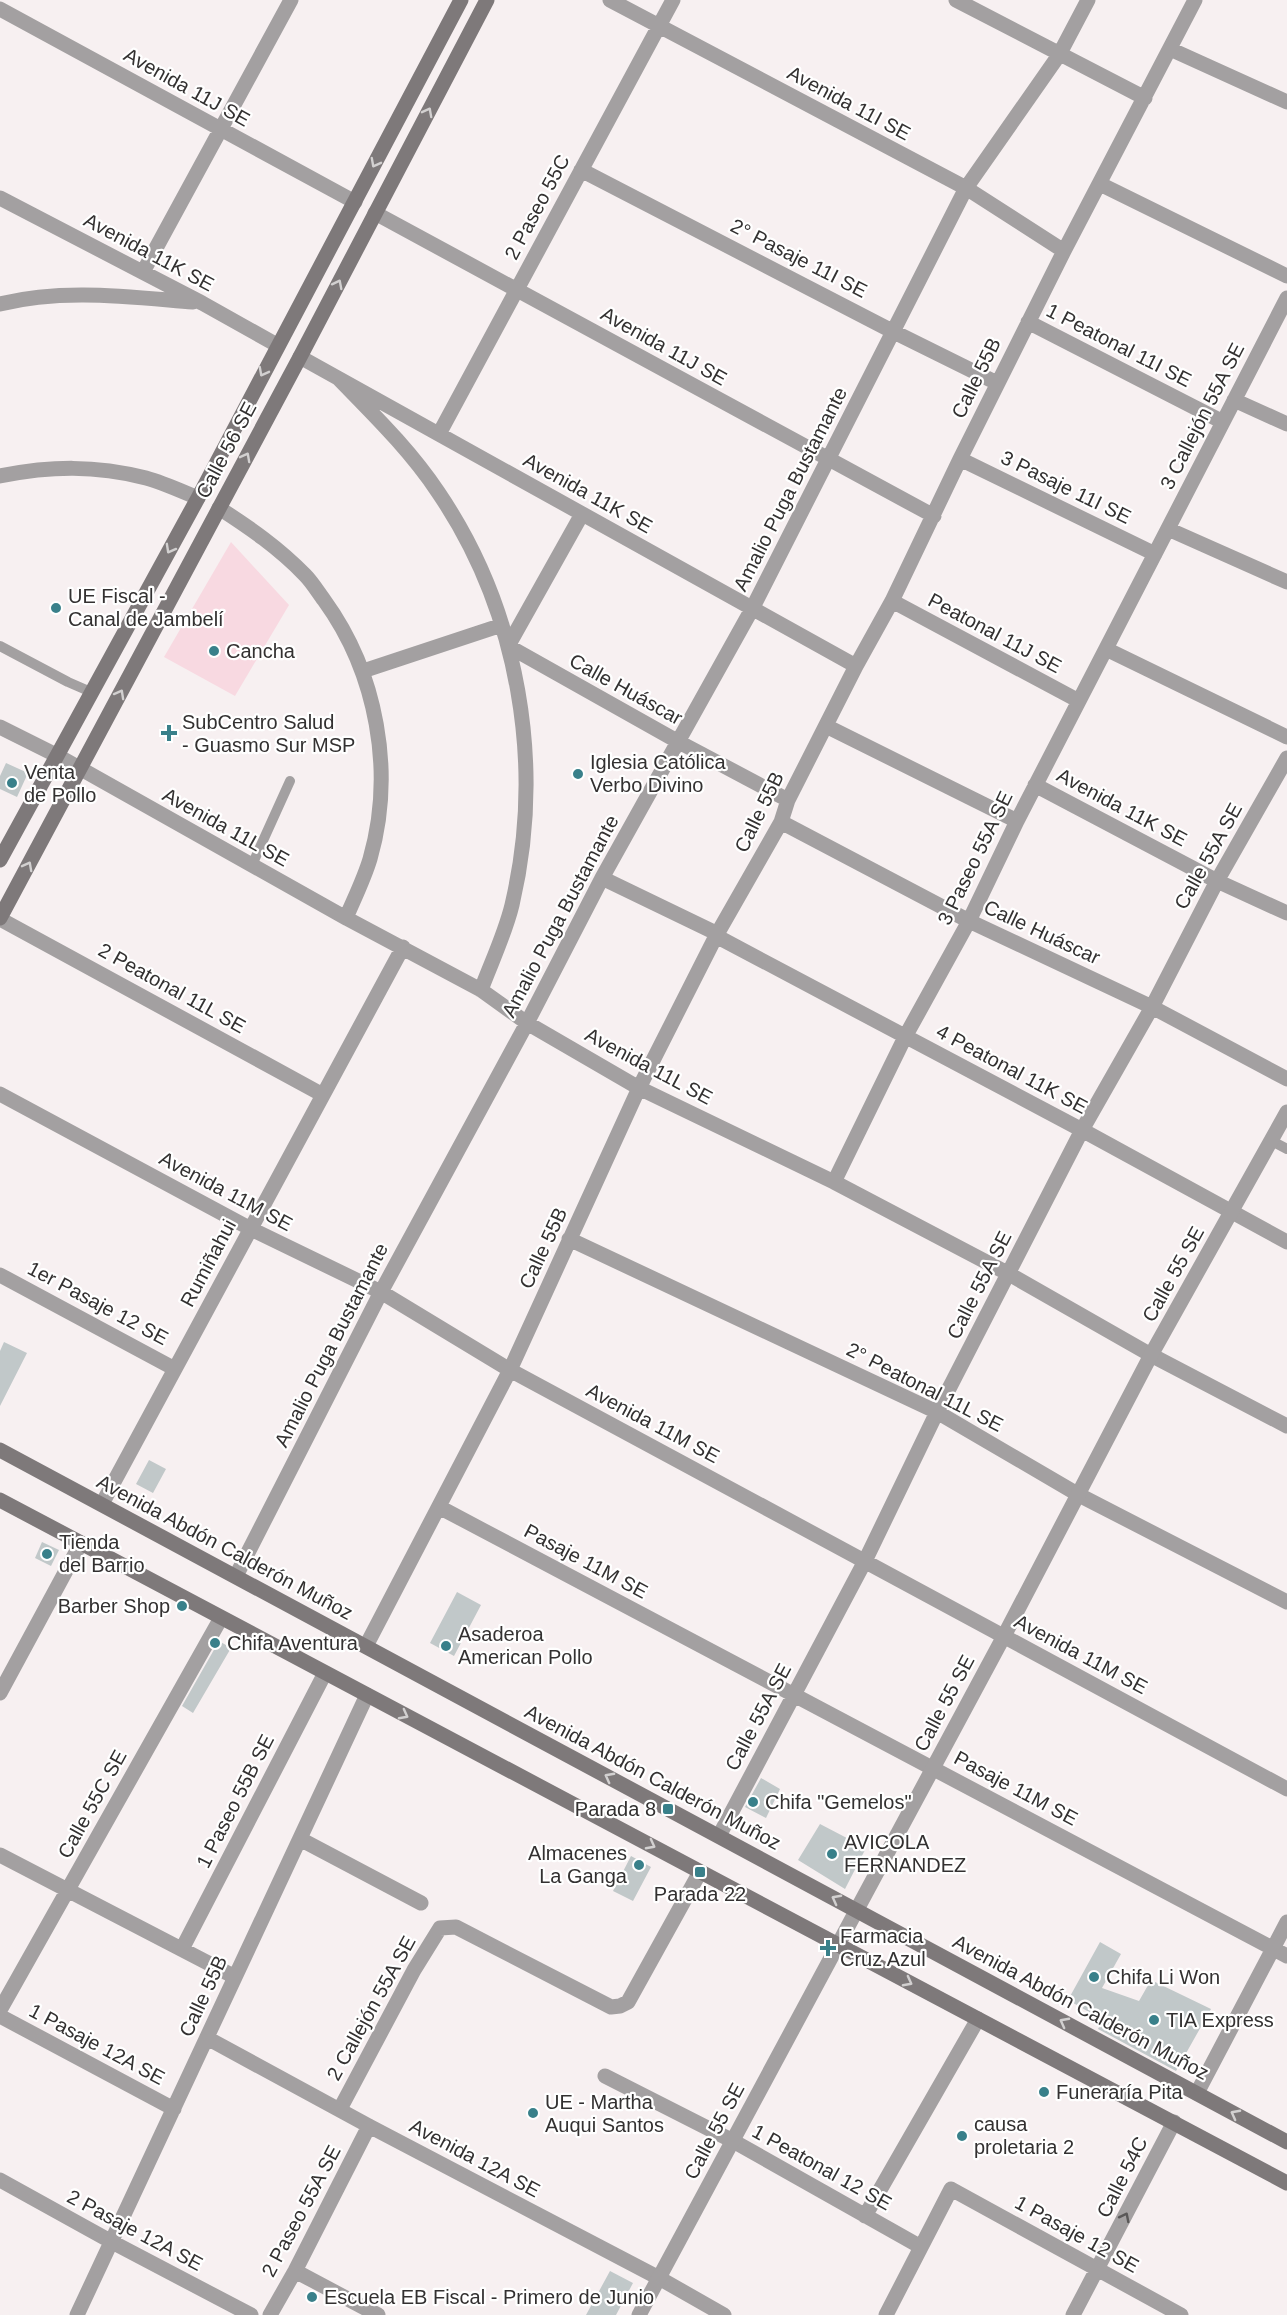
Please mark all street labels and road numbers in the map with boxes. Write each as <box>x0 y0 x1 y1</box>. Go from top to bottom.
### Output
street label: Avenida 11J SE <box>120 43 254 131</box>
street label: Avenida 11I SE <box>784 61 914 145</box>
street label: 2 Paseo 55C <box>500 151 574 263</box>
street label: Avenida 11K SE <box>80 209 218 295</box>
street label: 2° Pasaje 11I SE <box>727 214 871 302</box>
street label: 1 Peatonal 11I SE <box>1043 299 1195 391</box>
street label: Avenida 11J SE <box>597 302 731 390</box>
street label: Calle 55B <box>947 334 1005 422</box>
street label: 3 Callejón 55A SE <box>1156 339 1248 493</box>
street label: Amalio Puga Bustamante <box>729 383 851 595</box>
street label: Calle 56 SE <box>191 398 261 502</box>
street label: 3 Pasaje 11I SE <box>997 446 1135 528</box>
street label: Avenida 11K SE <box>520 449 656 537</box>
street label: Peatonal 11J SE <box>925 589 1065 677</box>
street label: Calle Huáscar <box>566 649 687 729</box>
street label: Avenida 11K SE <box>1053 764 1191 850</box>
street label: Calle 55B <box>730 768 788 856</box>
street label: Avenida 11L SE <box>159 783 293 871</box>
street label: 3 Paseo 55A SE <box>933 788 1017 928</box>
street label: Calle 55A SE <box>1170 799 1246 913</box>
street label: Amalio Puga Bustamante <box>497 811 623 1021</box>
street label: Calle Huáscar <box>980 895 1104 969</box>
street label: 2 Peatonal 11L SE <box>95 938 249 1038</box>
street label: 4 Peatonal 11K SE <box>933 1020 1091 1118</box>
street label: Avenida 11L SE <box>582 1023 716 1109</box>
street label: Avenida 11M SE <box>156 1147 296 1235</box>
street label: Calle 55B <box>515 1204 571 1292</box>
street label: Rumiñahui <box>176 1216 240 1310</box>
street label: Calle 55 SE <box>1138 1222 1208 1326</box>
street label: Calle 55A SE <box>942 1227 1016 1343</box>
street label: Amalio Puga Bustamante <box>270 1239 392 1451</box>
street label: 1er Pasaje 12 SE <box>24 1257 172 1349</box>
street label: 2° Peatonal 11L SE <box>843 1338 1007 1436</box>
street label: Avenida 11M SE <box>583 1379 723 1467</box>
street label: Avenida Abdón Calderón Muñoz <box>93 1470 357 1624</box>
street label: Pasaje 11M SE <box>521 1519 651 1603</box>
street label: Avenida 11M SE <box>1011 1610 1151 1698</box>
street label: Calle 55 SE <box>909 1651 979 1755</box>
street label: Calle 55A SE <box>721 1660 795 1774</box>
street label: Avenida Abdón Calderón Muñoz <box>521 1700 785 1854</box>
street label: 1 Paseo 55B SE <box>192 1731 278 1871</box>
street label: Calle 55C SE <box>53 1746 131 1862</box>
street label: Pasaje 11M SE <box>951 1746 1081 1830</box>
street label: Avenida Abdón Calderón Muñoz <box>949 1930 1213 2084</box>
street label: 2 Callejón 55A SE <box>322 1932 420 2084</box>
street label: Calle 55B <box>175 1952 231 2040</box>
street label: 1 Pasaje 12A SE <box>26 1999 168 2089</box>
street label: Calle 55 SE <box>679 2079 749 2183</box>
street label: Avenida 12A SE <box>406 2114 544 2202</box>
street label: 1 Peatonal 12 SE <box>749 2120 895 2214</box>
street label: Calle 54C <box>1092 2133 1152 2221</box>
street label: 2 Paseo 55A SE <box>257 2142 345 2280</box>
street label: 2 Pasaje 12A SE <box>64 2185 206 2275</box>
street label: 1 Pasaje 12 SE <box>1011 2191 1143 2277</box>

